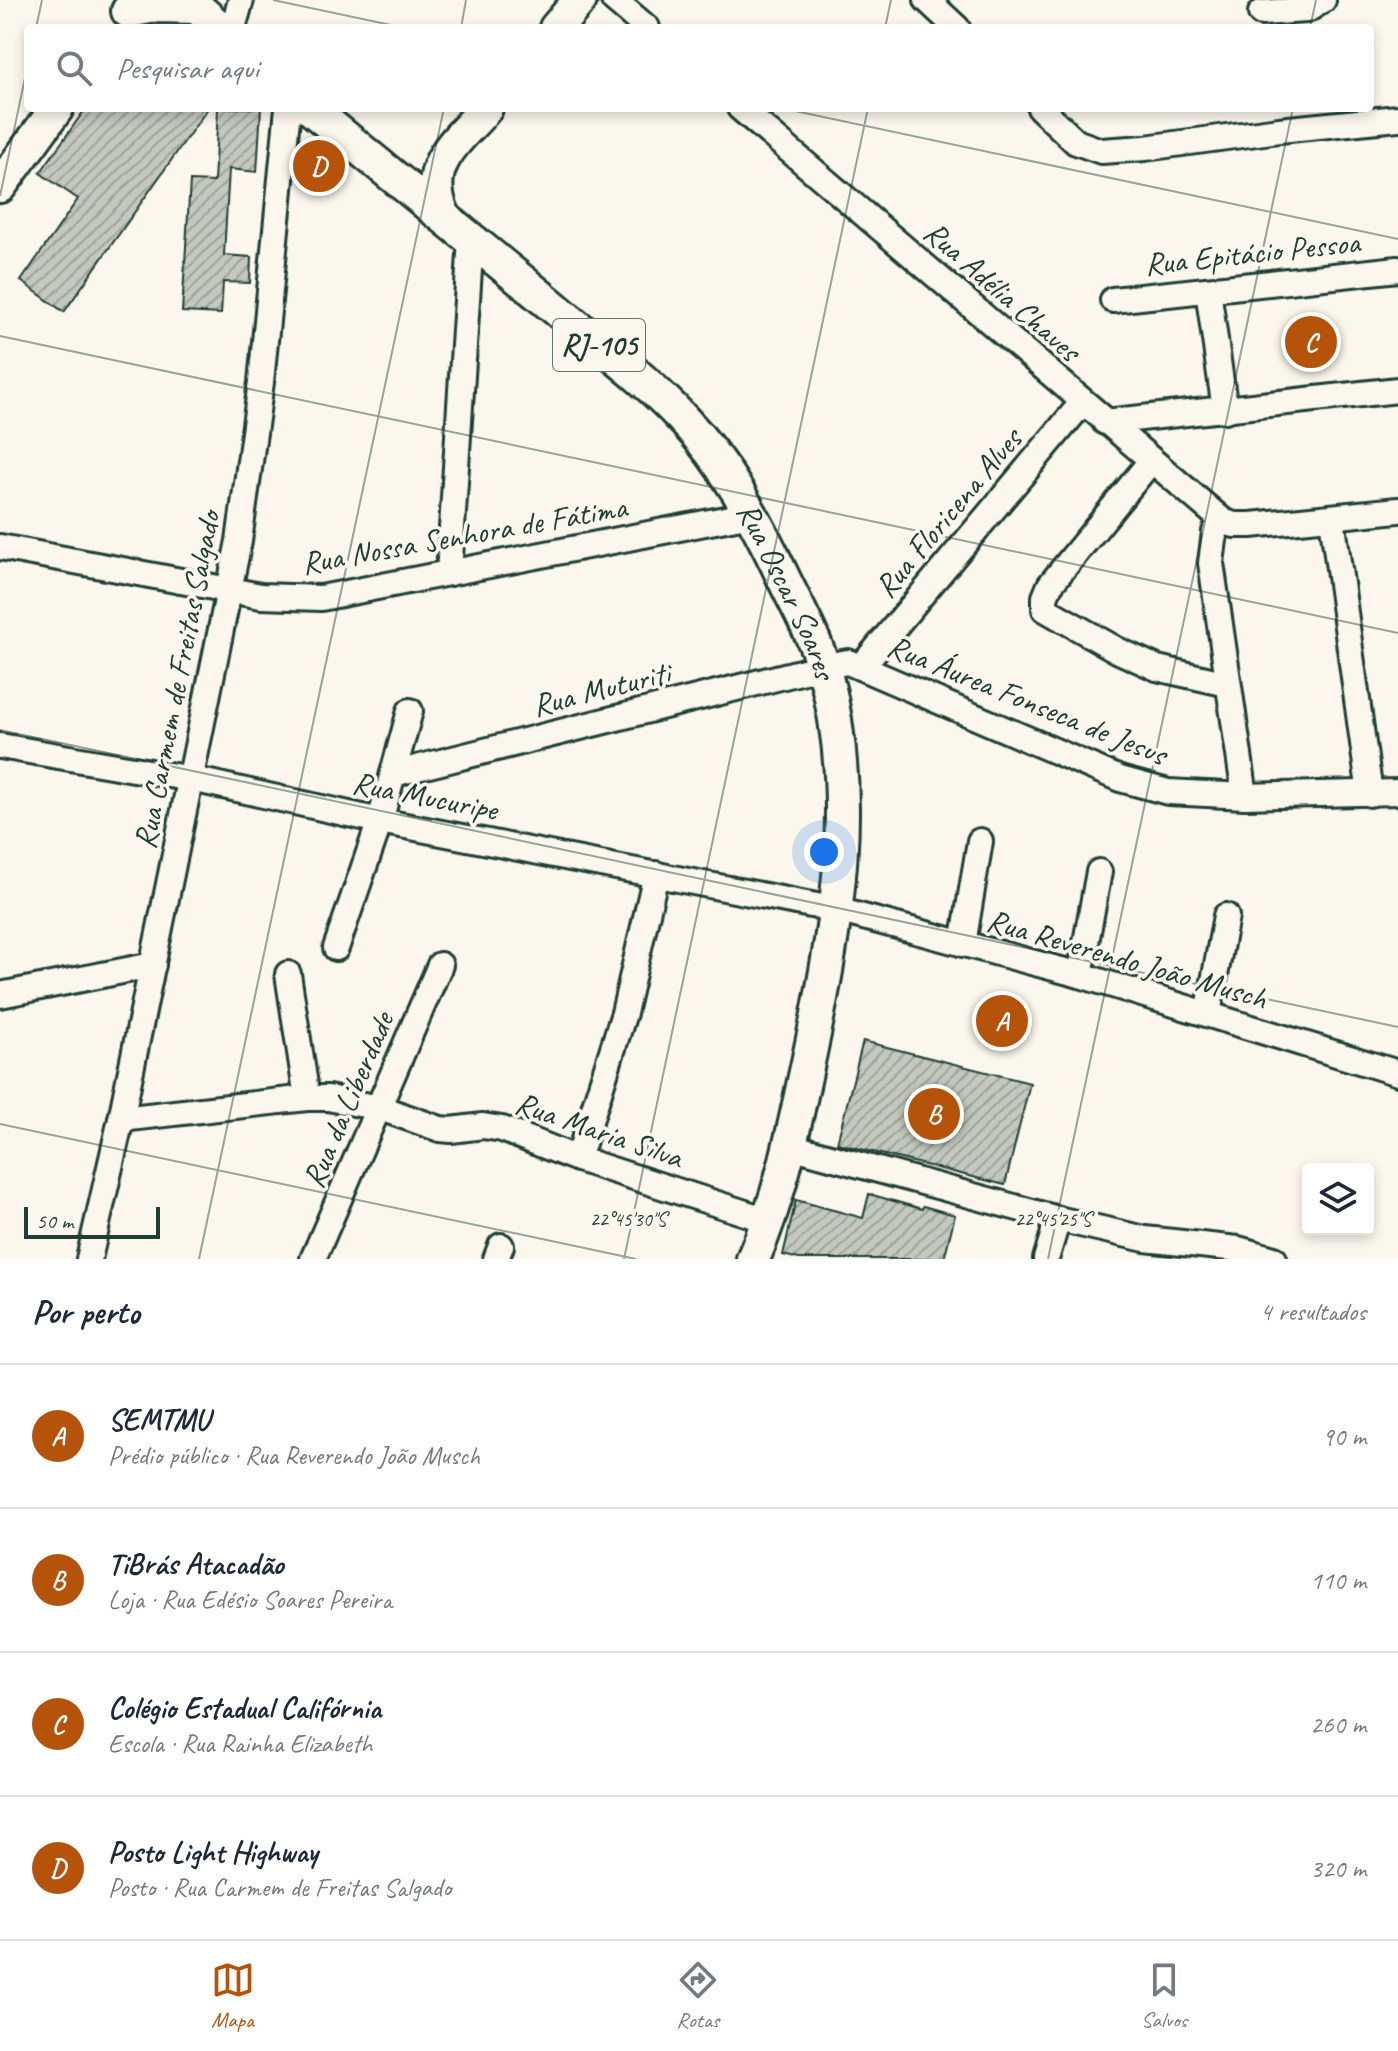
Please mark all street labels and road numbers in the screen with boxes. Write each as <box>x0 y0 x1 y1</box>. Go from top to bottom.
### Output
street label: Rua Adélia Chaves <box>915 212 1091 372</box>
street label: Rua Epitácio Pessoa <box>1143 221 1364 285</box>
road number: RJ-105 <box>553 319 645 371</box>
street label: Rua Floricena Alves <box>865 418 1033 606</box>
street label: Rua Nossa Senhora de Fátima <box>298 486 632 584</box>
street label: Rua Oscar Soares <box>728 495 847 685</box>
street label: Rua Carmem de Freitas Salgado <box>124 504 231 852</box>
street label: Rua Áurea Fonseca de Jesus <box>882 625 1175 776</box>
street label: Rua Muturiti <box>528 651 678 726</box>
street label: Rua Mucuripe <box>349 762 503 831</box>
street label: Rua Reverendo João Musch <box>982 899 1272 1019</box>
street label: Rua da Liberdade <box>293 1004 404 1194</box>
street label: Rua Maria Silva <box>510 1082 690 1178</box>

